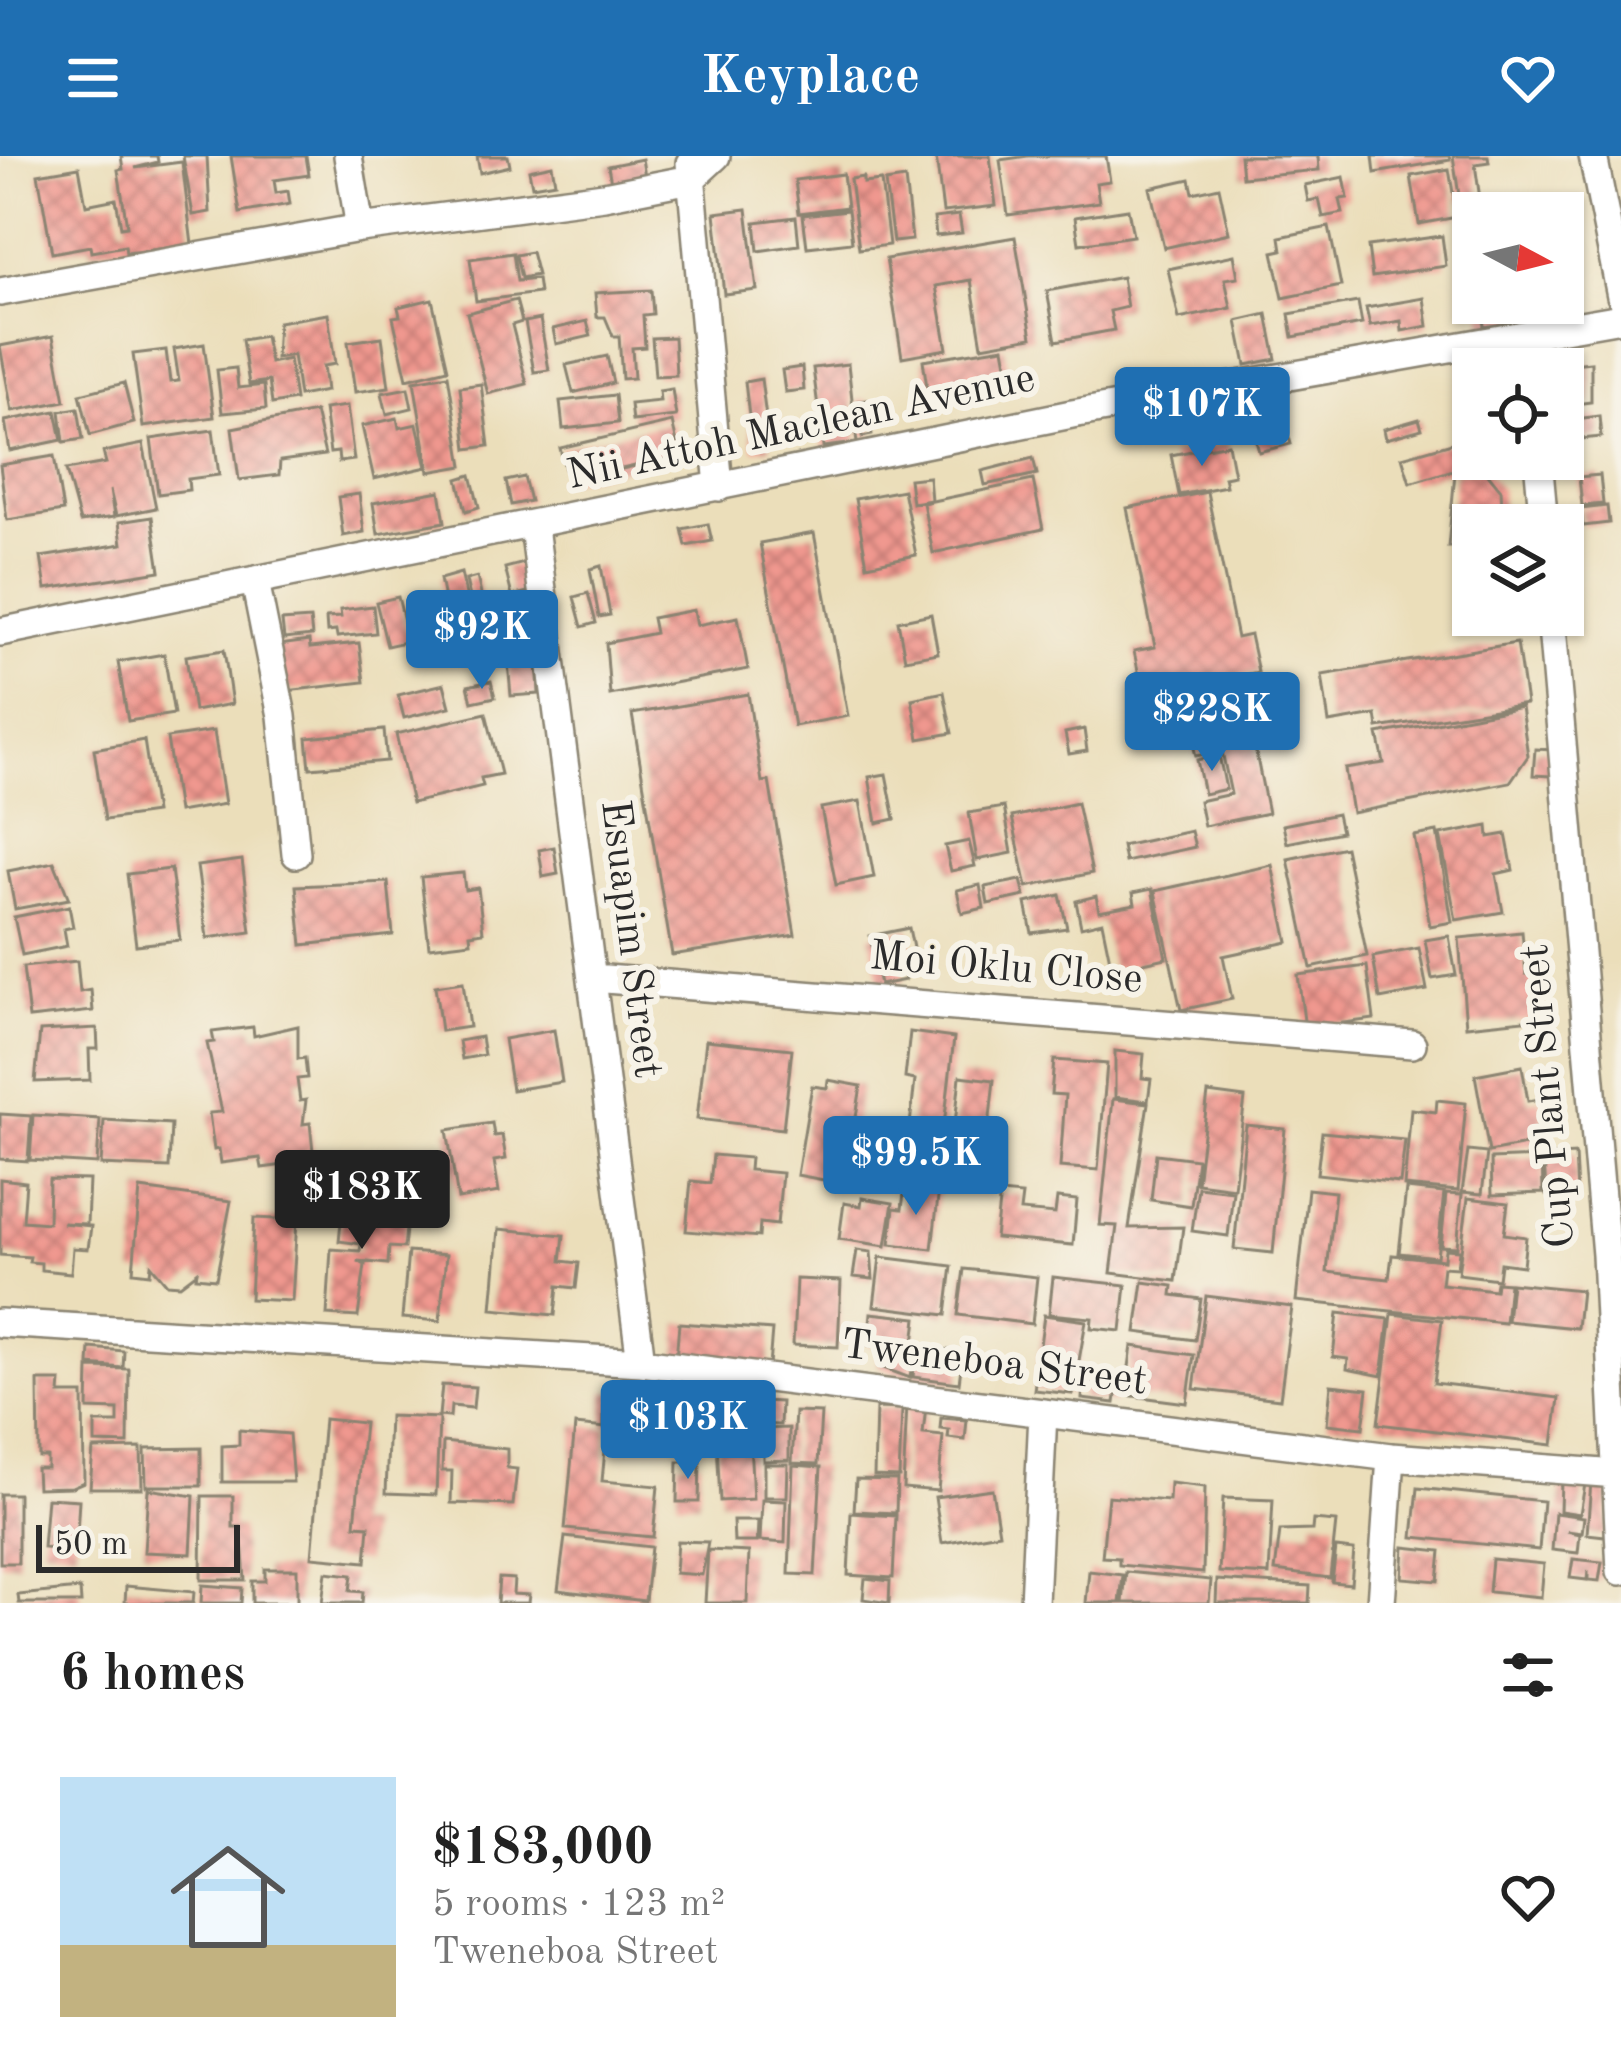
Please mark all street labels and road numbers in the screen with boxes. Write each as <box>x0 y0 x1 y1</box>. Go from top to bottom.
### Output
street label: Nii Attoh Maclean Avenue <box>563 358 1039 498</box>
street label: Esuapim Street <box>592 798 668 1080</box>
street label: Moi Oklu Close <box>868 936 1144 1002</box>
street label: Cup Plant Street <box>1515 942 1583 1250</box>
street label: Tweneboa Street <box>839 1324 1149 1404</box>

